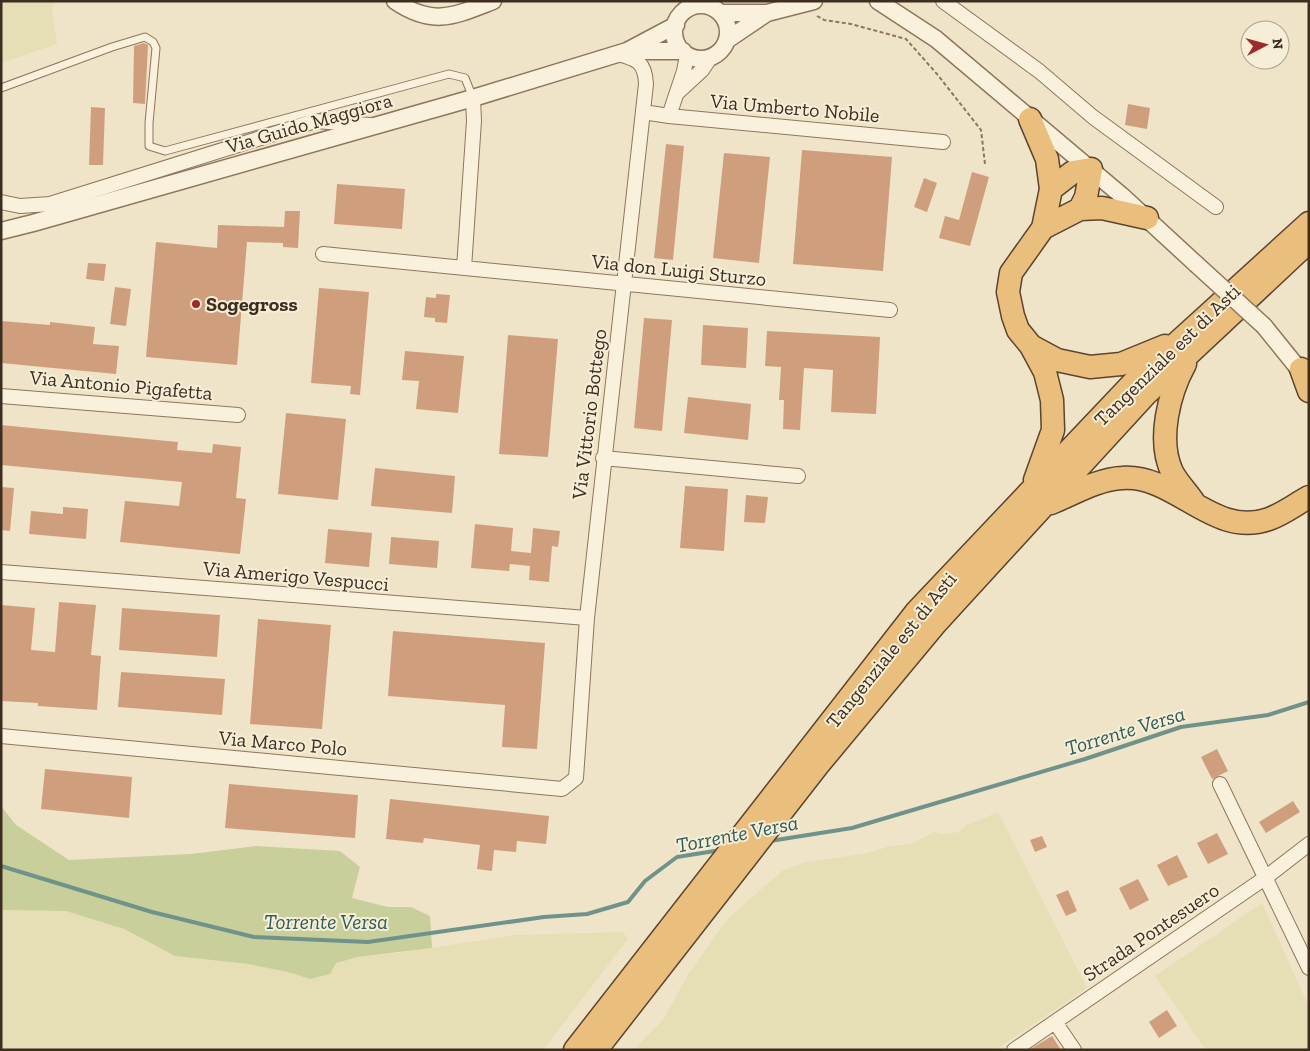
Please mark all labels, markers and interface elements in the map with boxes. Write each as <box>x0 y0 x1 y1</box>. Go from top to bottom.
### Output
north arrow <box>1240 20 1290 70</box>
text: N <box>1268 38 1286 50</box>
street label: Via Guido Maggiora <box>222 88 395 158</box>
street label: Via Umberto Nobile <box>708 89 881 127</box>
street label: Via don Luigi Sturzo <box>589 249 768 291</box>
street label: Tangenziale est di Asti <box>1089 279 1245 431</box>
place label: Sogegross <box>206 292 298 316</box>
marker: Sogegross <box>190 298 202 310</box>
street label: Via Vittorio Bottego <box>567 327 611 502</box>
street label: Via Antonio Pigafetta <box>28 365 214 405</box>
street label: Via Amerigo Vespucci <box>201 556 390 596</box>
street label: Tangenziale est di Asti <box>821 567 962 733</box>
water label: Torrente Versa <box>1062 700 1188 761</box>
street label: Via Marco Polo <box>217 725 348 761</box>
water label: Torrente Versa <box>674 809 800 858</box>
street label: Strada Pontesuero <box>1078 878 1224 986</box>
water label: Torrente Versa <box>264 909 388 934</box>

